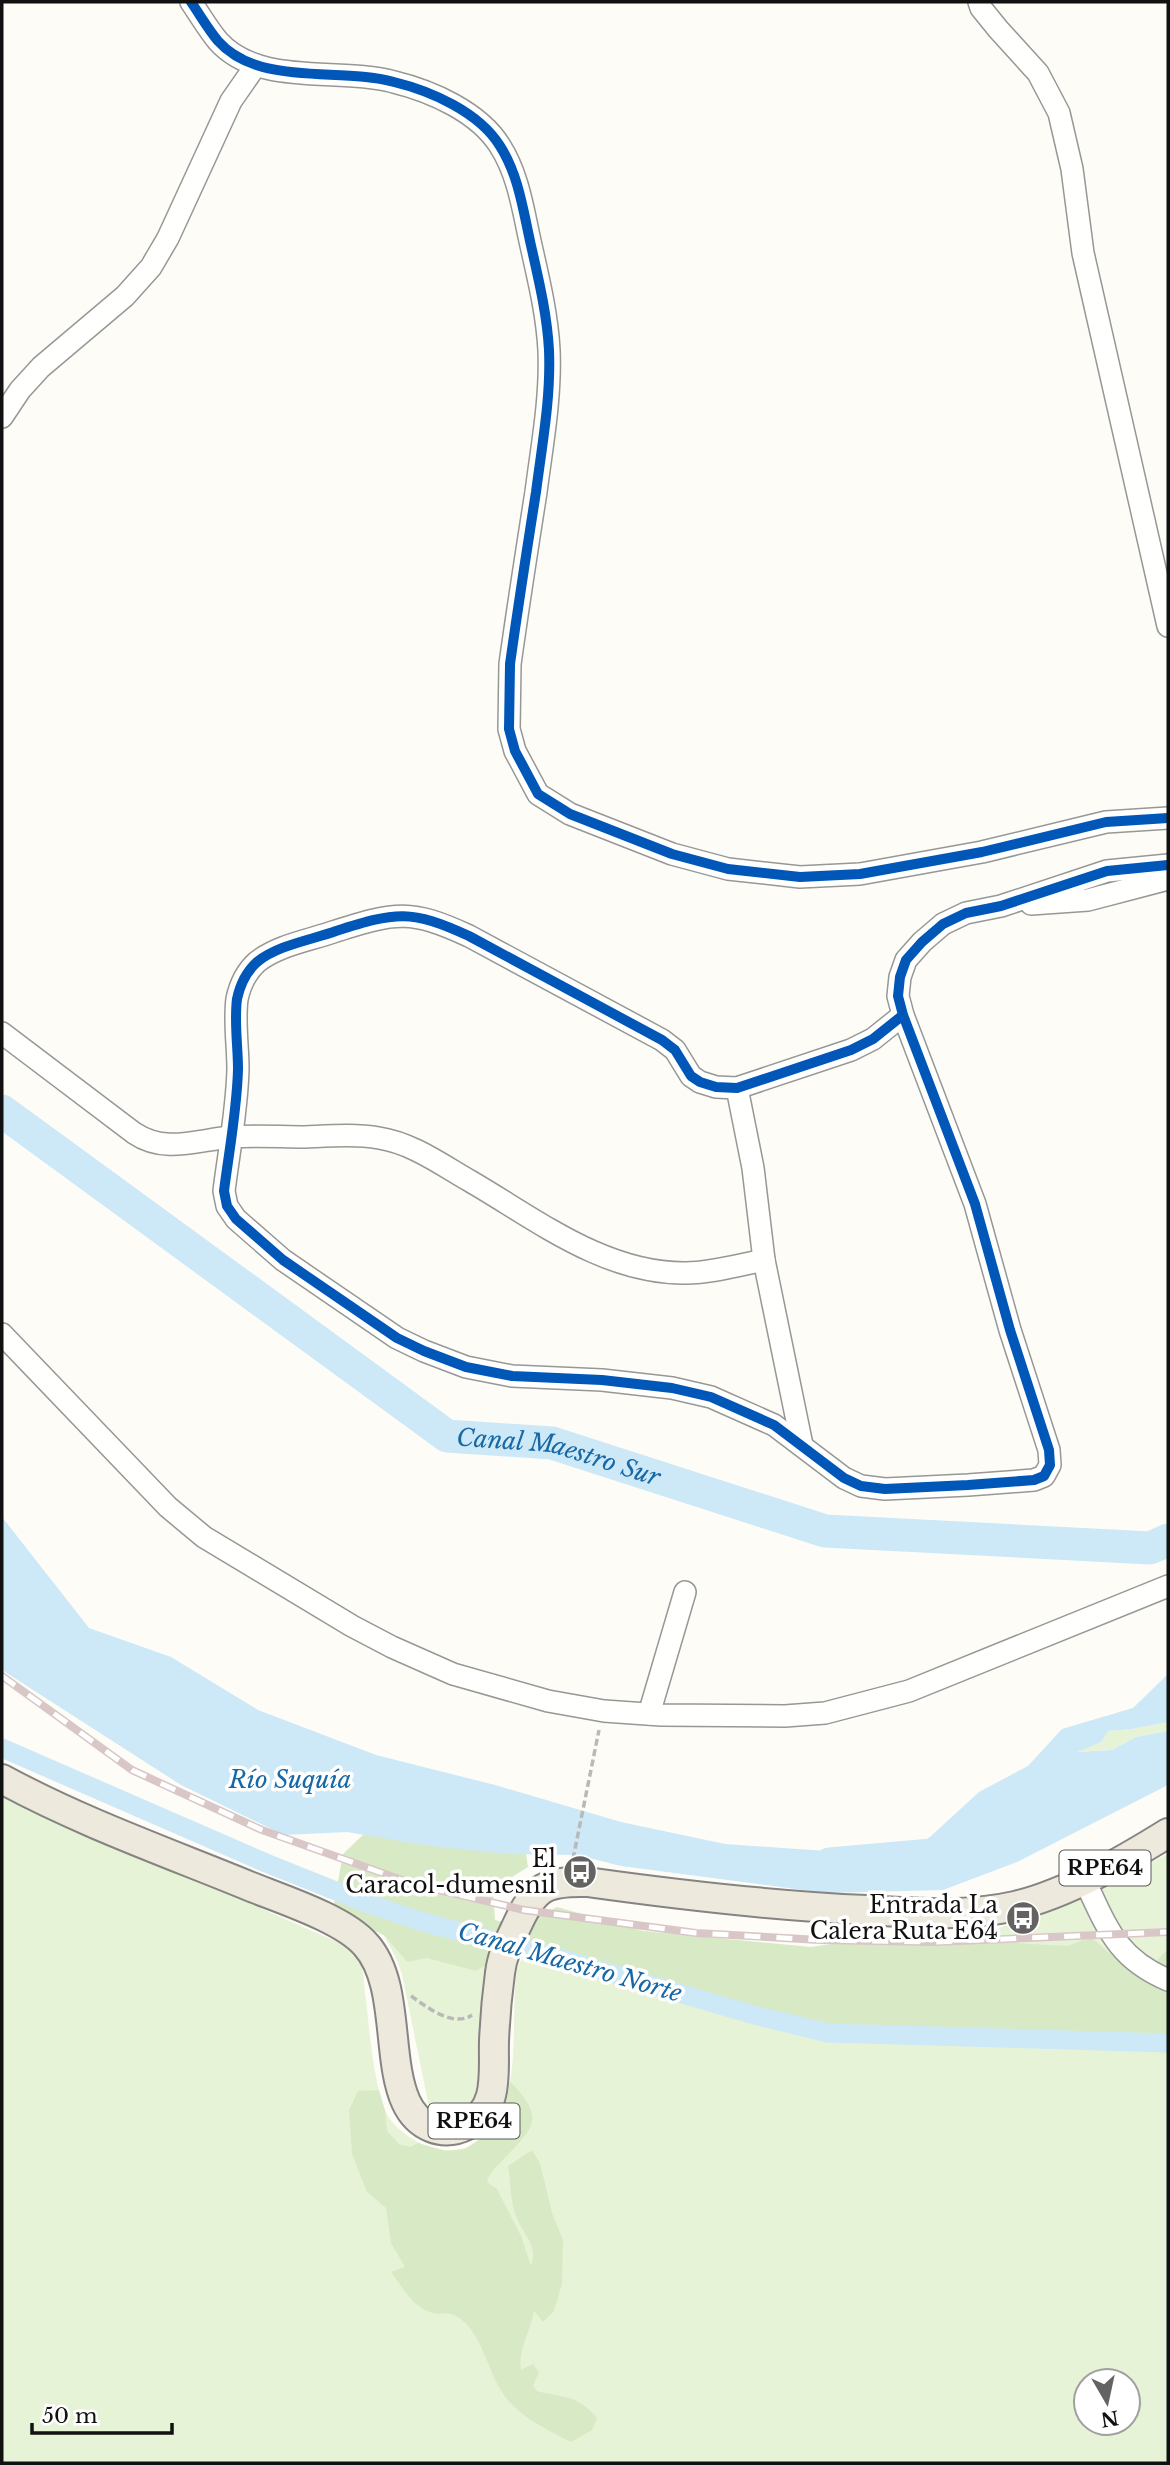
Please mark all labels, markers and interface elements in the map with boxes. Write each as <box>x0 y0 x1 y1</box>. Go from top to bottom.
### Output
water label: Canal Maestro Sur <box>456 1422 665 1492</box>
water label: Río Suquía <box>228 1765 351 1794</box>
place label: El Caracol-dumesnil <box>345 1845 556 1899</box>
road number: RPE64 <box>1060 1850 1150 1885</box>
bus stop icon: El Caracol-dumesnil <box>561 1853 599 1891</box>
place label: Entrada La Calera Ruta E64 <box>810 1891 998 1945</box>
bus stop icon: Entrada La Calera Ruta E64 <box>1004 1899 1042 1937</box>
water label: Canal Maestro Norte <box>455 1916 685 2008</box>
road number: RPE64 <box>428 2104 520 2138</box>
north arrow <box>1072 2367 1142 2437</box>
scale bar <box>32 2392 172 2436</box>
text: 50 m <box>42 2403 98 2429</box>
text: N <box>1099 2406 1120 2431</box>

